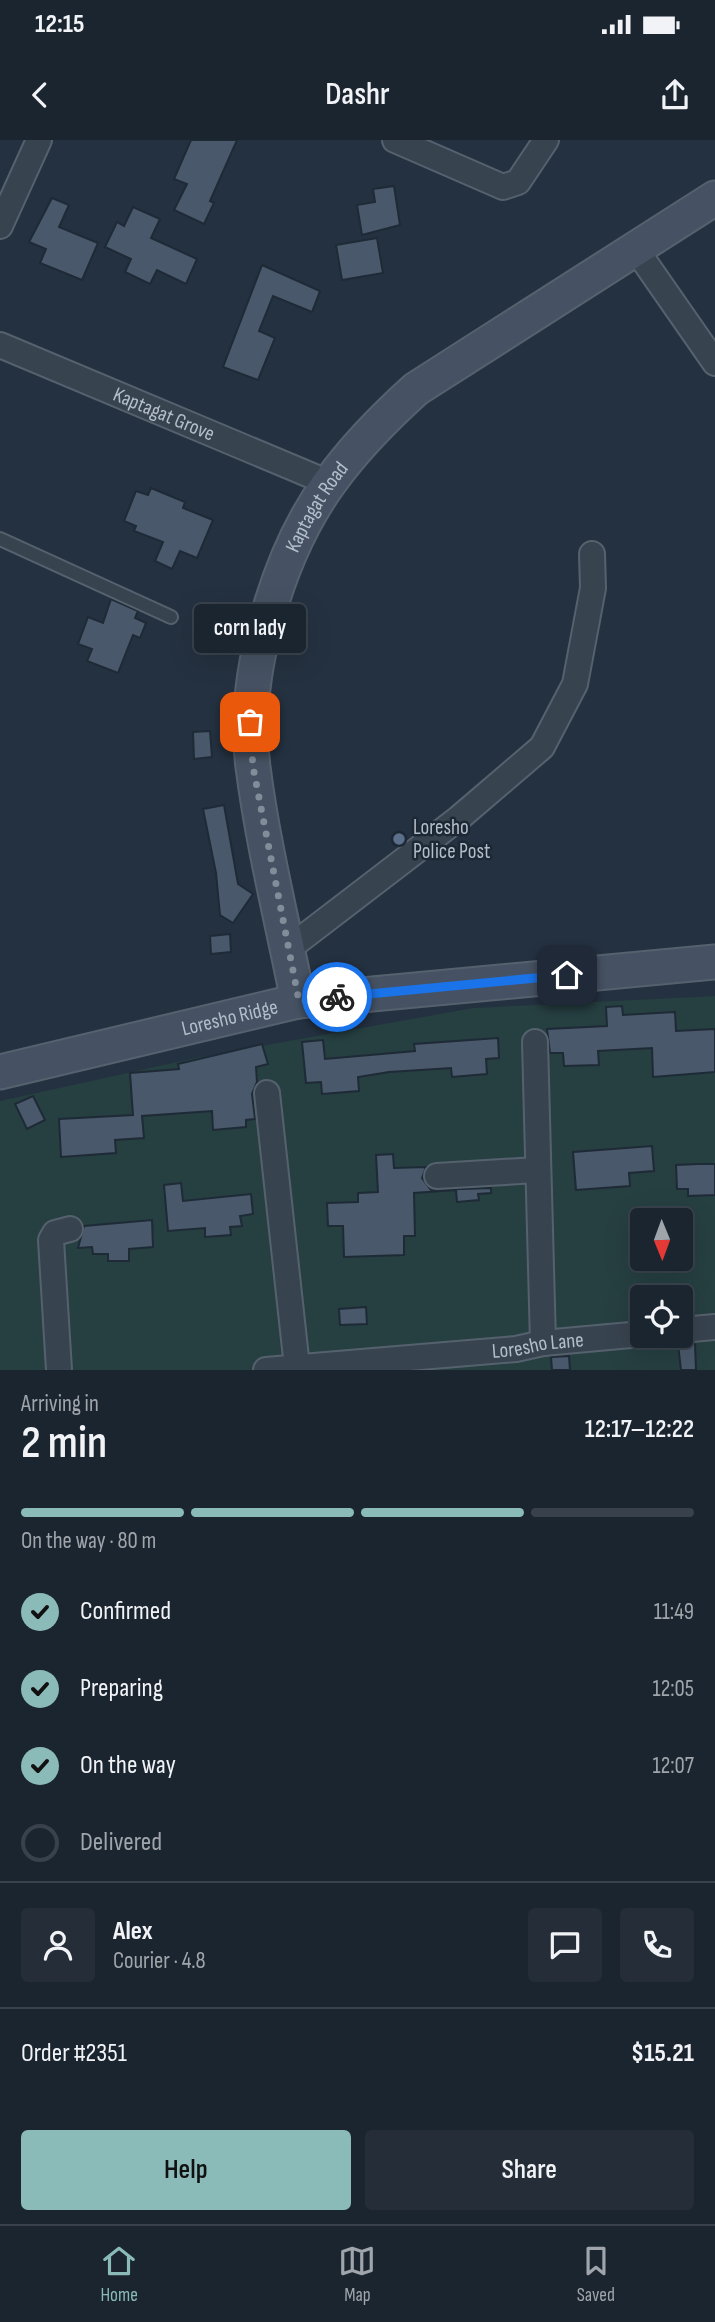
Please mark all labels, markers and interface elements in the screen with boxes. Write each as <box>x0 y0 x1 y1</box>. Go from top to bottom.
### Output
text: 12:15 <box>35 9 84 40</box>
text: Dashr <box>325 75 390 114</box>
icon: back <box>21 76 59 114</box>
icon: share <box>656 76 694 114</box>
street label: Kaptagat Grove <box>109 382 218 447</box>
street label: Kaptagat Road <box>280 457 354 556</box>
callout: corn lady <box>194 603 306 652</box>
text: corn lady <box>214 614 286 642</box>
pin <box>220 692 280 752</box>
icon: bag <box>231 703 269 741</box>
place label: Loresho Police Post <box>413 815 490 864</box>
marker: Loresho Police Post <box>391 831 407 847</box>
pin <box>537 945 597 1005</box>
icon: home <box>548 956 586 994</box>
courier <box>302 962 372 1032</box>
icon: bike <box>318 978 356 1016</box>
street label: Loresho Ridge <box>179 994 280 1041</box>
north arrow <box>630 1208 693 1270</box>
map controls <box>630 1208 693 1348</box>
button: locate <box>630 1285 693 1348</box>
street label: Loresho Lane <box>491 1327 585 1364</box>
text: Arriving in <box>21 1390 99 1418</box>
text: 12:17–12:22 <box>585 1414 694 1445</box>
text: 2 min <box>21 1416 107 1471</box>
text: On the way · 80 m <box>21 1527 156 1555</box>
icon: check <box>21 1593 59 1631</box>
text: Confirmed <box>80 1596 171 1627</box>
text: 11:49 <box>654 1598 694 1626</box>
icon: check <box>21 1670 59 1708</box>
text: Preparing <box>80 1673 163 1704</box>
text: 12:05 <box>652 1675 694 1703</box>
icon: check <box>21 1747 59 1785</box>
text: On the way <box>80 1750 176 1781</box>
text: 12:07 <box>652 1752 694 1780</box>
text: Delivered <box>80 1827 162 1858</box>
button: person <box>21 1908 95 1982</box>
button: chat <box>528 1908 602 1982</box>
button: phone <box>620 1908 694 1982</box>
text: Alex <box>113 1916 153 1947</box>
text: Courier · 4.8 <box>113 1947 206 1975</box>
text: Order #2351 <box>21 2038 127 2069</box>
text: $15.21 <box>631 2038 694 2069</box>
button: Help <box>21 2130 351 2210</box>
button: Share <box>365 2130 694 2210</box>
tab: Home <box>100 2242 138 2307</box>
tab: Map <box>338 2242 376 2307</box>
tab: Saved <box>577 2242 615 2307</box>

